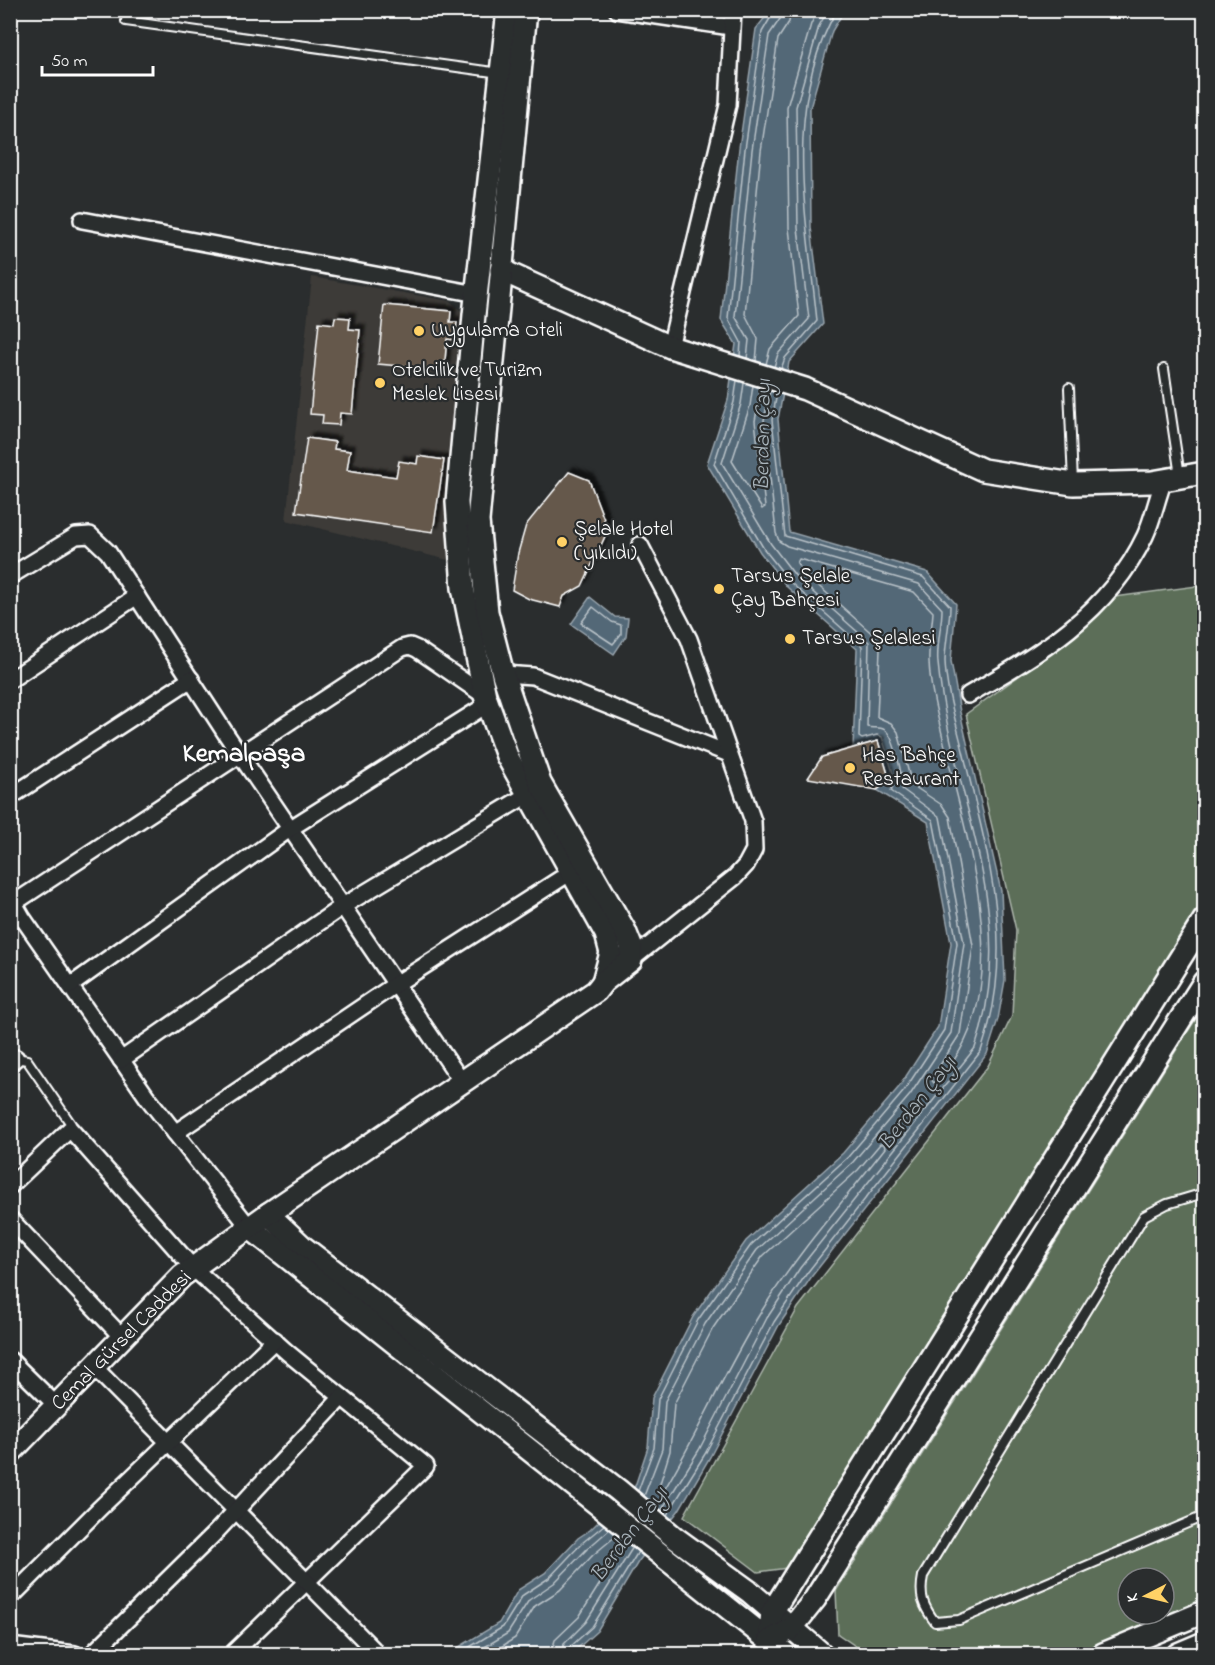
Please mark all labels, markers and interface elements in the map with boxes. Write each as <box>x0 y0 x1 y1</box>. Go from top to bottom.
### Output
scale bar <box>42 39 153 77</box>
text: 50 m <box>51 49 88 75</box>
place label: Uygulama Oteli <box>431 316 563 348</box>
marker: Uygulama Oteli <box>412 324 426 338</box>
place label: Otelcilik ve Turizm Meslek Lisesi <box>392 356 542 410</box>
marker: Otelcilik ve Turizm Meslek Lisesi <box>373 376 387 390</box>
water label: Berdan Çayı <box>747 378 781 491</box>
place label: Şelale Hotel (yıkıldı) <box>574 515 673 571</box>
marker: Şelale Hotel (yıkıldı) <box>555 535 569 549</box>
place label: Tarsus Şelale Çay Bahçesi <box>731 562 851 618</box>
marker: Tarsus Şelale Çay Bahçesi <box>712 582 726 596</box>
place label: Tarsus Şelalesi <box>802 624 936 654</box>
marker: Tarsus Şelalesi <box>783 632 797 646</box>
district label: Kemalpaşa <box>183 735 305 774</box>
place label: Has Bahçe Restaurant <box>862 741 959 795</box>
marker: Has Bahçe Restaurant <box>843 761 857 775</box>
water label: Berdan Çayı <box>871 1049 966 1158</box>
street label: Cemal Gürsel Caddesi <box>45 1264 199 1418</box>
water label: Berdan Çayı <box>583 1480 677 1589</box>
north arrow <box>1116 1566 1176 1626</box>
text: K <box>1121 1591 1145 1603</box>

